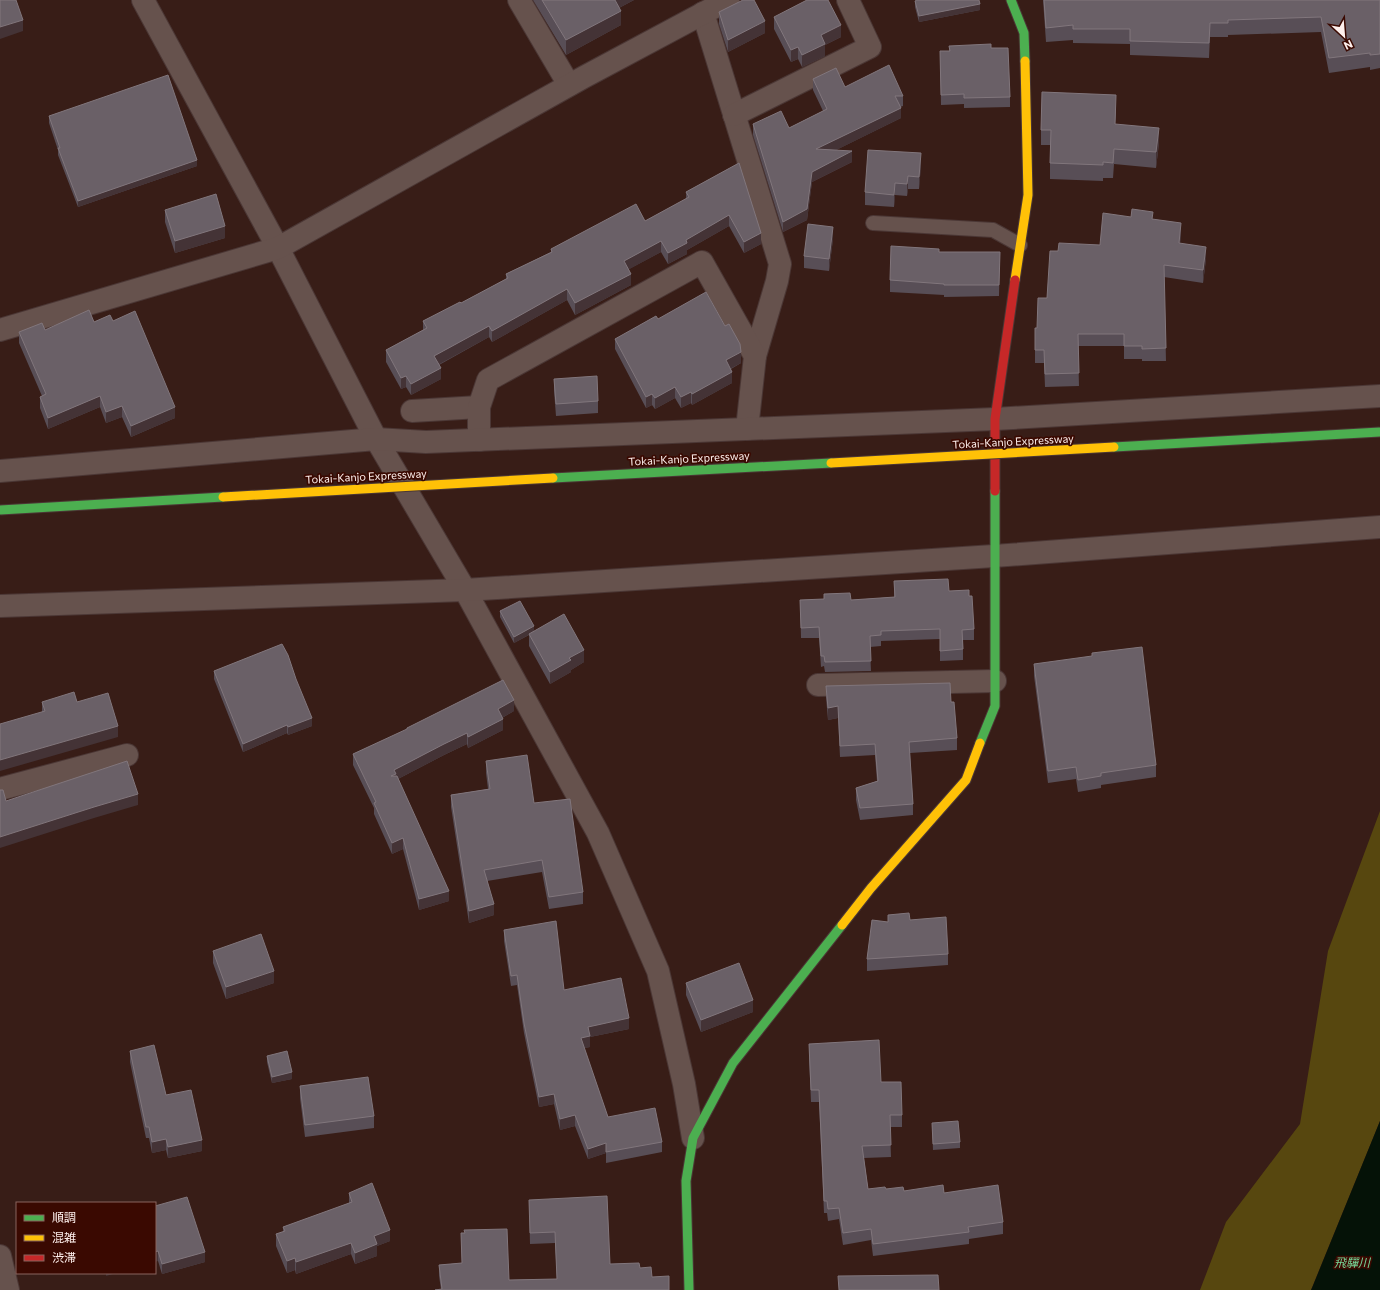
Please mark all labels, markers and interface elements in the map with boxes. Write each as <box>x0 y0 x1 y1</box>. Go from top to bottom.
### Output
north arrow <box>1324 16 1364 56</box>
text: N <box>1342 38 1355 53</box>
street label: Tokai-Kanjo Expressway <box>952 431 1074 451</box>
street label: Tokai-Kanjo Expressway <box>628 448 750 468</box>
street label: Tokai-Kanjo Expressway <box>305 466 427 486</box>
legend <box>16 1202 156 1274</box>
text: 順調 <box>52 1210 76 1224</box>
text: 混雑 <box>52 1230 76 1244</box>
text: 渋滞 <box>52 1250 76 1264</box>
water label: 飛驒川 <box>1334 1255 1372 1269</box>

